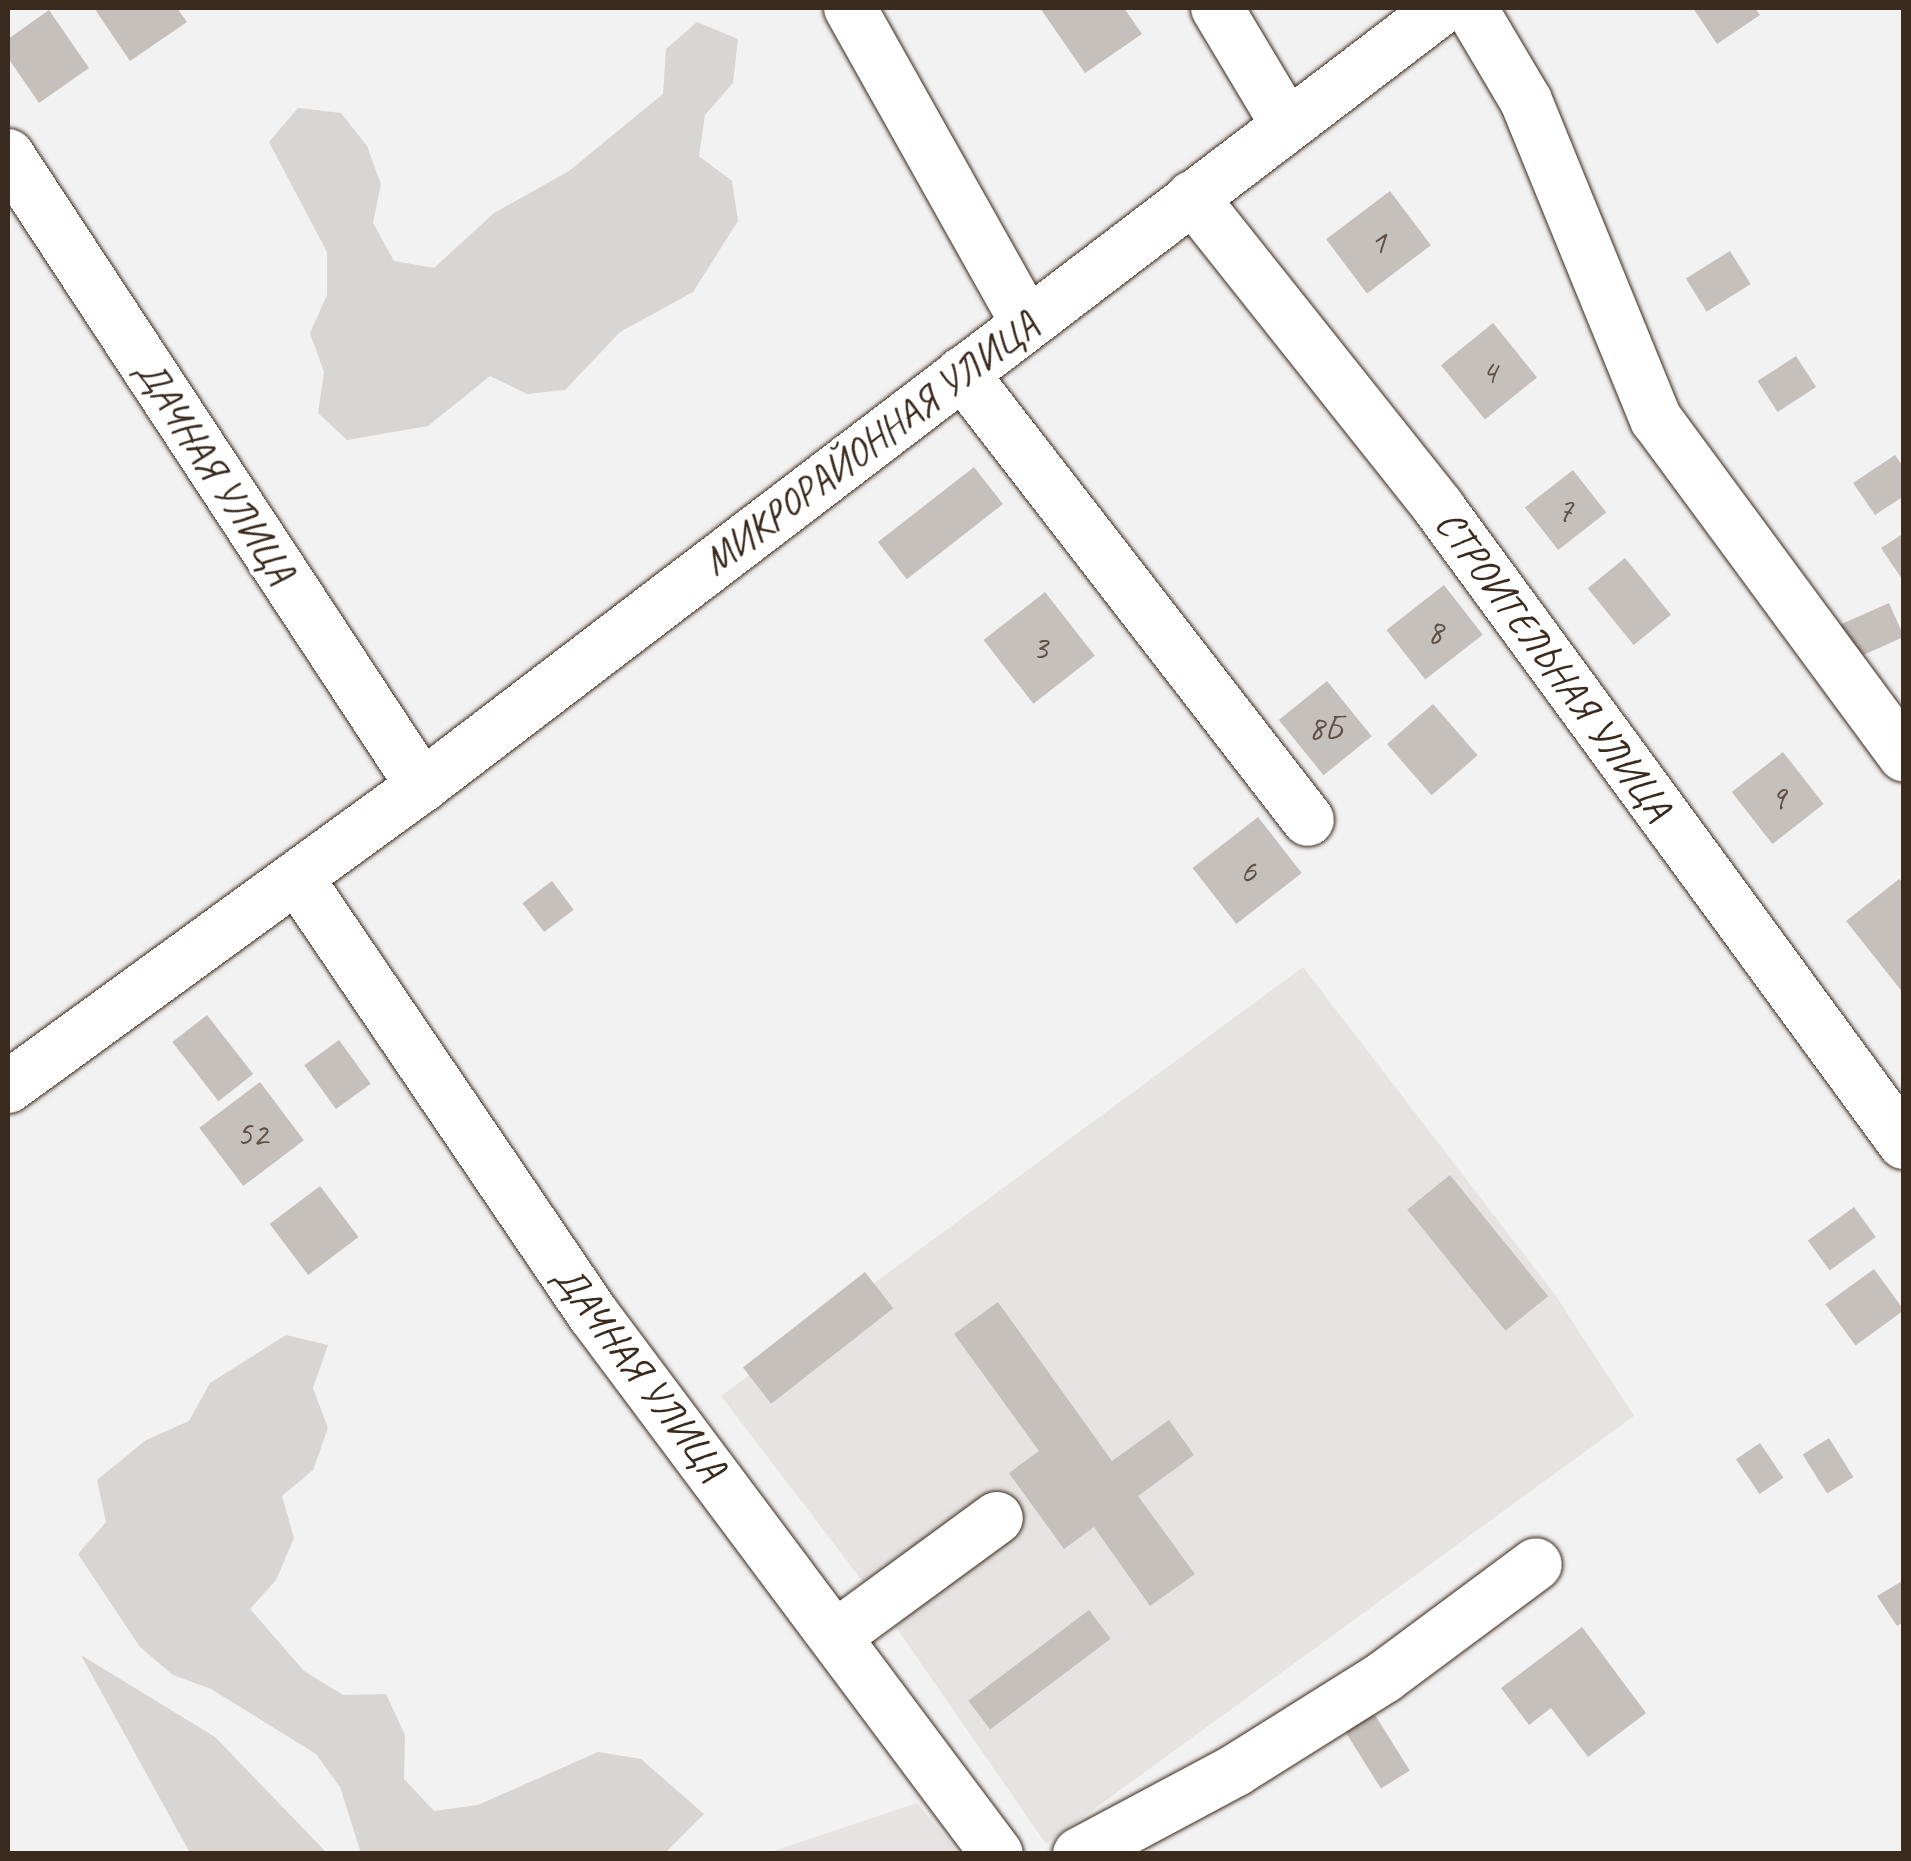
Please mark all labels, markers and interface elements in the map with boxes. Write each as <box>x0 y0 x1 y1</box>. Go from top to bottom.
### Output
house number: 1 <box>1370 221 1386 263</box>
street label: МИКРОРАЙОННАЯ УЛИЦА <box>693 301 1047 585</box>
street label: ДАЧНАЯ УЛИЦА <box>124 350 306 592</box>
house number: 4 <box>1481 351 1497 393</box>
house number: 7 <box>1557 489 1573 531</box>
street label: СТРОИТЕЛЬНАЯ УЛИЦА <box>1426 501 1682 829</box>
house number: 8 <box>1427 611 1443 653</box>
house number: 3 <box>1032 627 1048 669</box>
house number: 8Б <box>1308 707 1342 749</box>
house number: 9 <box>1770 777 1786 819</box>
house number: 6 <box>1240 850 1256 892</box>
house number: 52 <box>236 1113 268 1155</box>
street label: ДАЧНАЯ УЛИЦА <box>543 1254 737 1490</box>

